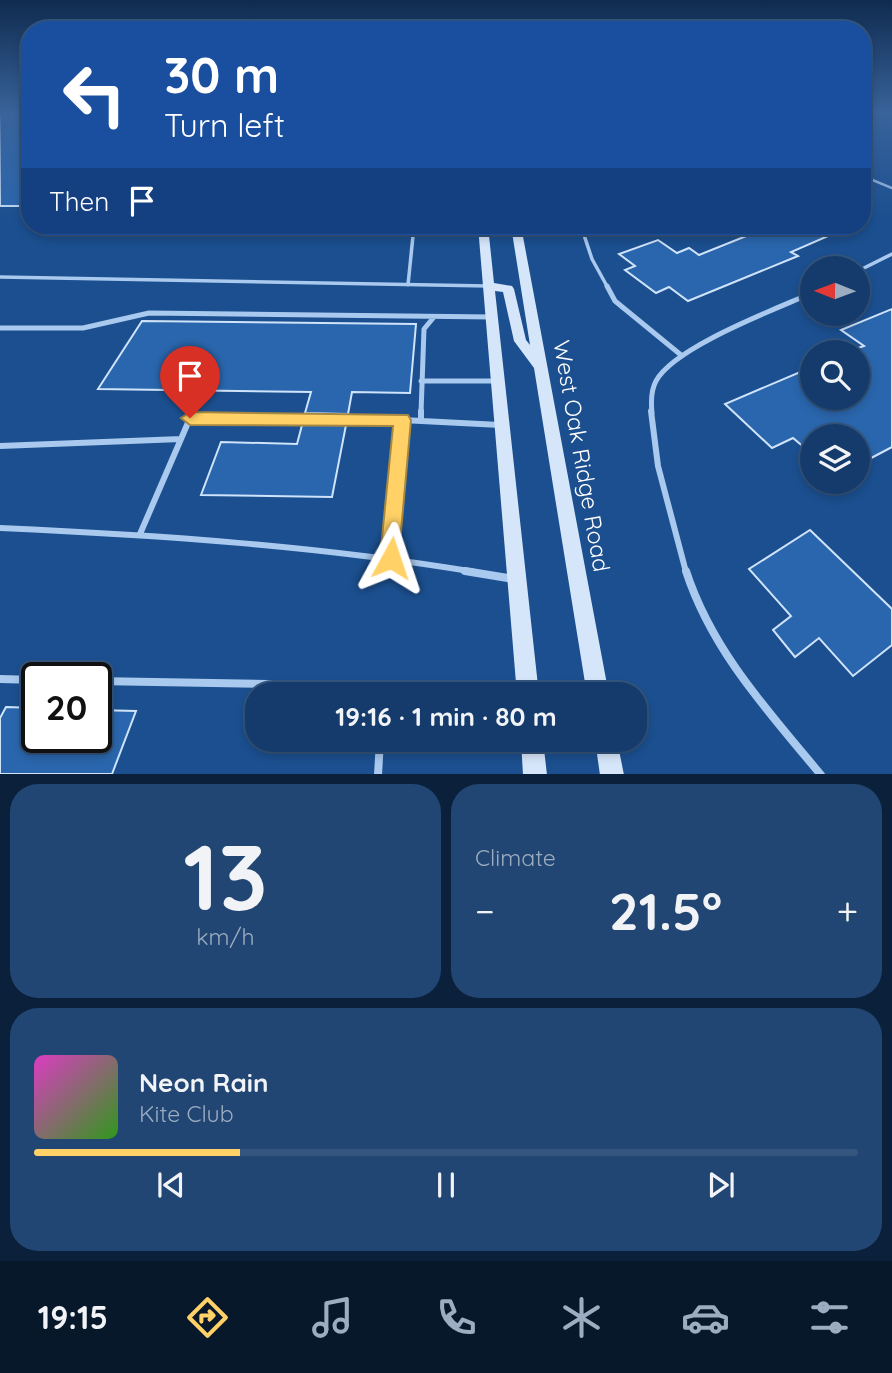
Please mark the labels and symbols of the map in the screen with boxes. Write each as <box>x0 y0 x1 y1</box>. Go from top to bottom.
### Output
north arrow <box>800 256 870 326</box>
street label: West Oak Ridge Road <box>547 338 617 574</box>
pin <box>160 346 220 418</box>
position arrow <box>354 521 428 595</box>
speed limit sign: 20 <box>21 662 112 753</box>

